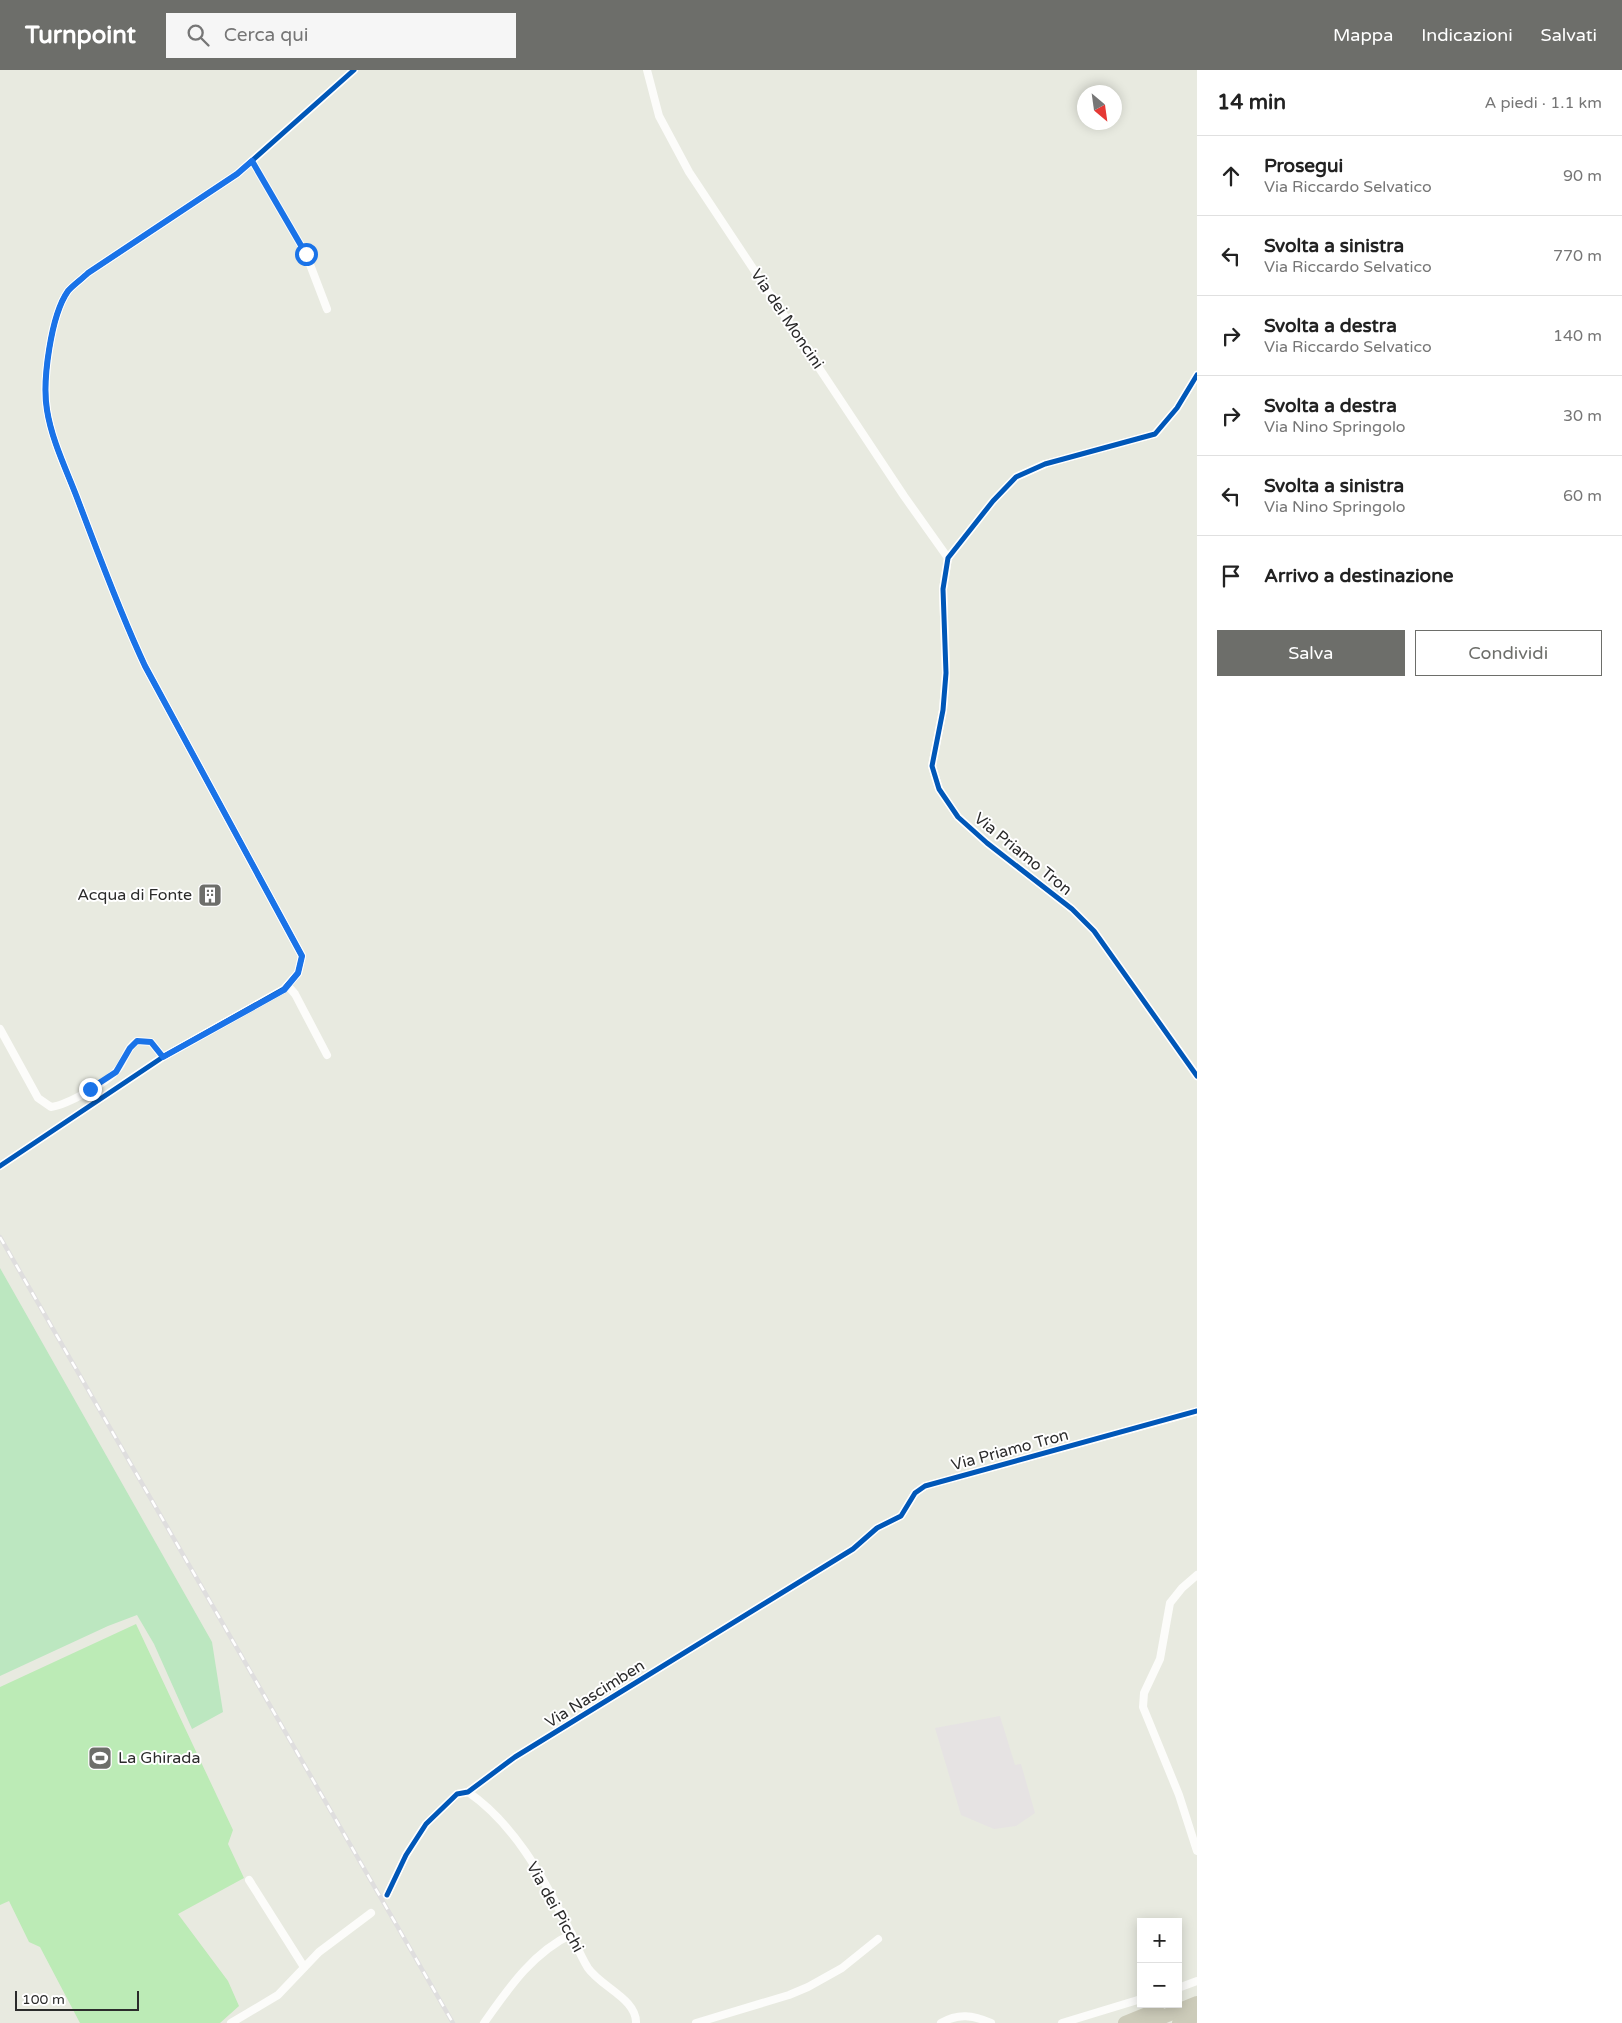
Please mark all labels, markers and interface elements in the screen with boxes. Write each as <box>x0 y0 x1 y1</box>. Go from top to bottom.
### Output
search box <box>166 13 516 58</box>
text: Turnpoint <box>25 21 136 50</box>
icon: search <box>184 21 212 49</box>
text: Cerca qui <box>224 24 309 46</box>
text: Mappa <box>1333 24 1393 46</box>
text: Indicazioni <box>1421 24 1513 46</box>
text: Salvati <box>1541 24 1597 46</box>
north arrow <box>1077 85 1122 130</box>
text: 14 min <box>1217 90 1286 115</box>
text: A piedi · 1.1 km <box>1484 93 1602 113</box>
text: Prosegui <box>1264 155 1343 177</box>
icon: ahead <box>1217 162 1245 190</box>
text: 90 m <box>1563 166 1602 186</box>
text: Via Riccardo Selvatico <box>1264 177 1432 197</box>
text: Svolta a sinistra <box>1264 235 1404 257</box>
icon: left <box>1217 242 1245 270</box>
route start <box>295 243 318 266</box>
text: 770 m <box>1553 246 1602 266</box>
text: Via Riccardo Selvatico <box>1264 257 1432 277</box>
street label: Via dei Moncini <box>746 265 828 373</box>
text: Svolta a destra <box>1264 315 1397 337</box>
icon: right <box>1217 322 1245 350</box>
text: 140 m <box>1553 326 1602 346</box>
text: Via Riccardo Selvatico <box>1264 337 1432 357</box>
text: Svolta a destra <box>1264 395 1397 417</box>
icon: right <box>1217 402 1245 430</box>
text: 30 m <box>1563 406 1602 426</box>
text: Via Nino Springolo <box>1264 417 1406 437</box>
text: Svolta a sinistra <box>1264 475 1404 497</box>
icon: left <box>1217 482 1245 510</box>
text: 60 m <box>1563 486 1602 506</box>
text: Via Nino Springolo <box>1264 497 1406 517</box>
icon: arrive <box>1217 562 1245 590</box>
text: Arrivo a destinazione <box>1264 565 1454 587</box>
button: Salva <box>1217 630 1405 676</box>
button: Condividi <box>1415 630 1602 676</box>
street label: Via Priamo Tron <box>970 808 1076 900</box>
building icon: Acqua di Fonte <box>197 882 223 908</box>
place label: Acqua di Fonte <box>77 885 192 905</box>
route end <box>79 1078 102 1101</box>
street label: Via Priamo Tron <box>949 1425 1071 1475</box>
street label: Via Nascimben <box>541 1655 649 1733</box>
sports icon: La Ghirada <box>87 1745 113 1771</box>
place label: La Ghirada <box>118 1748 200 1768</box>
street label: Via dei Picchi <box>522 1858 588 1956</box>
map controls <box>1137 1918 1182 2008</box>
button: + <box>1137 1918 1182 1963</box>
button: − <box>1137 1963 1182 2008</box>
scale bar <box>15 1988 139 2011</box>
text: 100 m <box>22 1991 65 2008</box>

